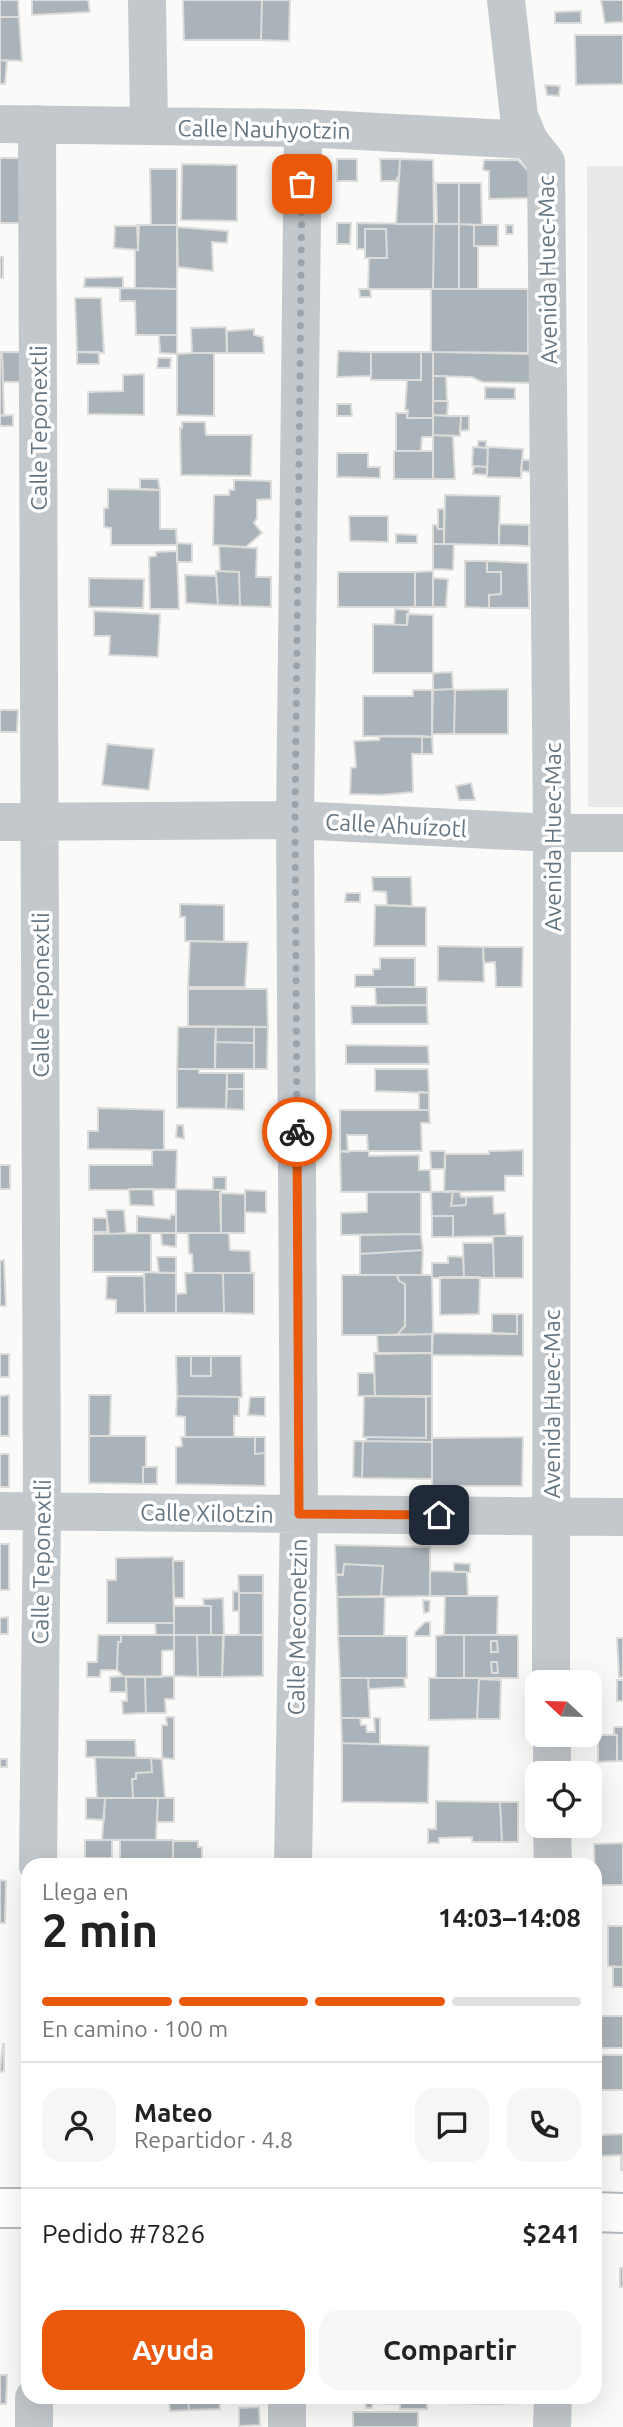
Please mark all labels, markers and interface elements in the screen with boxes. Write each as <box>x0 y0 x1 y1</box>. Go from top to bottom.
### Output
street label: Calle Nauhyotzin <box>177 115 351 143</box>
pin <box>272 154 332 214</box>
icon: bag <box>283 165 321 203</box>
street label: Avenida Huec-Mac <box>533 175 561 365</box>
street label: Calle Teponextli <box>26 345 51 511</box>
street label: Avenida Huec-Mac <box>540 742 565 932</box>
street label: Calle Ahuízotl <box>325 809 467 841</box>
street label: Calle Teponextli <box>28 912 53 1078</box>
courier <box>262 1097 332 1167</box>
icon: bike <box>278 1113 316 1151</box>
street label: Avenida Huec-Mac <box>539 1309 564 1499</box>
street label: Calle Teponextli <box>27 1479 55 1645</box>
pin <box>409 1485 469 1545</box>
icon: home <box>420 1496 458 1534</box>
street label: Calle Xilotzin <box>140 1499 274 1527</box>
street label: Calle Meconetzin <box>283 1538 311 1716</box>
north arrow <box>525 1670 602 1746</box>
map controls <box>525 1670 602 1838</box>
button: locate <box>525 1761 602 1838</box>
text: Llega en <box>42 1879 129 1904</box>
text: 14:03–14:08 <box>438 1903 581 1932</box>
text: 2 min <box>42 1904 158 1956</box>
text: En camino · 100 m <box>42 2016 228 2041</box>
button: person <box>42 2088 116 2162</box>
button: chat <box>415 2088 489 2162</box>
button: phone <box>507 2088 581 2162</box>
text: Mateo <box>134 2098 213 2127</box>
text: Repartidor · 4.8 <box>134 2127 293 2152</box>
text: Pedido #7826 <box>42 2219 205 2248</box>
text: $241 <box>522 2219 581 2248</box>
button: Ayuda <box>42 2310 305 2390</box>
button: Compartir <box>319 2310 581 2390</box>

